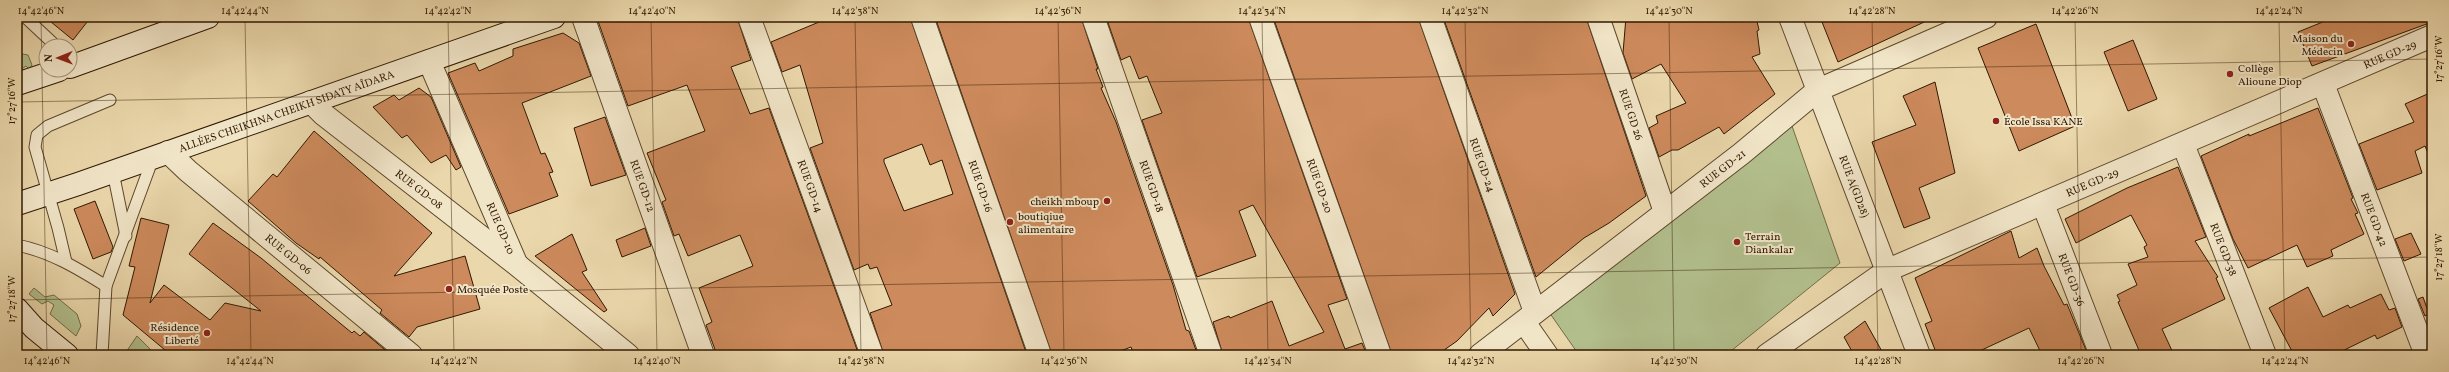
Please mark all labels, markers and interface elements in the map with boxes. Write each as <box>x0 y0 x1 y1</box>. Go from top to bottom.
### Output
text: 14°42'46"N <box>18 4 65 18</box>
text: 14°42'44"N <box>221 4 269 18</box>
text: 14°42'42"N <box>425 4 472 18</box>
text: 14°42'40"N <box>628 4 676 18</box>
text: 14°42'38"N <box>832 4 879 18</box>
text: 14°42'36"N <box>1035 4 1082 18</box>
text: 14°42'34"N <box>1238 4 1286 18</box>
text: 14°42'32"N <box>1442 4 1489 18</box>
text: 14°42'30"N <box>1645 4 1693 18</box>
text: 14°42'28"N <box>1849 4 1896 18</box>
text: 14°42'26"N <box>2052 4 2099 18</box>
text: 14°42'24"N <box>2255 4 2303 18</box>
place label: Maison du Médecin <box>2292 32 2343 60</box>
text: 17°27'16"W <box>2432 35 2446 83</box>
north arrow <box>38 38 78 78</box>
street label: RUE GD-29 <box>2362 38 2419 74</box>
marker: Maison du Médecin <box>2346 39 2356 49</box>
text: N <box>42 54 57 62</box>
place label: Collège Alioune Diop <box>2238 62 2302 90</box>
street label: ALLÉES CHEIKHNA CHEIKH SIDATY AÎDARA <box>177 67 397 157</box>
marker: Collège Alioune Diop <box>2225 69 2235 79</box>
text: 17°27'16"W <box>5 77 19 125</box>
street label: RUE GD 26 <box>1614 87 1646 143</box>
place label: École Issa KANE <box>2004 115 2083 130</box>
marker: École Issa KANE <box>1991 116 2001 126</box>
street label: RUE GD-24 <box>1465 136 1498 195</box>
street label: RUE GD-21 <box>1697 147 1750 192</box>
street label: RUE A(GD28) <box>1834 153 1872 220</box>
street label: RUE GD-20 <box>1302 157 1335 216</box>
street label: RUE GD-12 <box>625 158 658 215</box>
street label: RUE GD-14 <box>793 158 826 216</box>
street label: RUE GD-16 <box>964 158 996 215</box>
street label: RUE GD-18 <box>1135 158 1167 215</box>
street label: RUE GD-29 <box>2064 166 2122 202</box>
street label: RUE GD-08 <box>391 167 446 214</box>
street label: RUE GD-42 <box>2356 191 2390 249</box>
place label: cheikh mboup <box>1030 195 1099 210</box>
marker: cheikh mboup <box>1102 196 1112 206</box>
street label: RUE GD-10 <box>482 200 518 257</box>
place label: boutiqiue alimentaire <box>1018 210 1074 238</box>
marker: boutiqiue alimentaire <box>1005 217 1015 227</box>
street label: RUE GD-38 <box>2205 221 2240 279</box>
place label: Terrain Diankalar <box>1745 230 1794 258</box>
street label: RUE GD-06 <box>261 231 315 279</box>
text: 17°27'18"W <box>2432 233 2446 281</box>
marker: Terrain Diankalar <box>1732 237 1742 247</box>
street label: RUE GD-36 <box>2054 251 2088 309</box>
text: 17°27'18"W <box>5 275 19 323</box>
place label: Mosquée Poste <box>457 283 528 298</box>
marker: Mosquée Poste <box>444 284 454 294</box>
place label: Résidence Liberté <box>150 321 199 349</box>
marker: Résidence Liberté <box>202 328 212 338</box>
text: 14°42'46"N <box>24 354 71 368</box>
text: 14°42'44"N <box>226 354 274 368</box>
text: 14°42'42"N <box>431 354 478 368</box>
text: 14°42'40"N <box>633 354 681 368</box>
text: 14°42'38"N <box>838 354 885 368</box>
text: 14°42'36"N <box>1041 354 1088 368</box>
text: 14°42'34"N <box>1244 354 1292 368</box>
text: 14°42'32"N <box>1448 354 1495 368</box>
text: 14°42'30"N <box>1650 354 1698 368</box>
text: 14°42'28"N <box>1855 354 1902 368</box>
text: 14°42'26"N <box>2058 354 2105 368</box>
text: 14°42'24"N <box>2261 354 2309 368</box>

